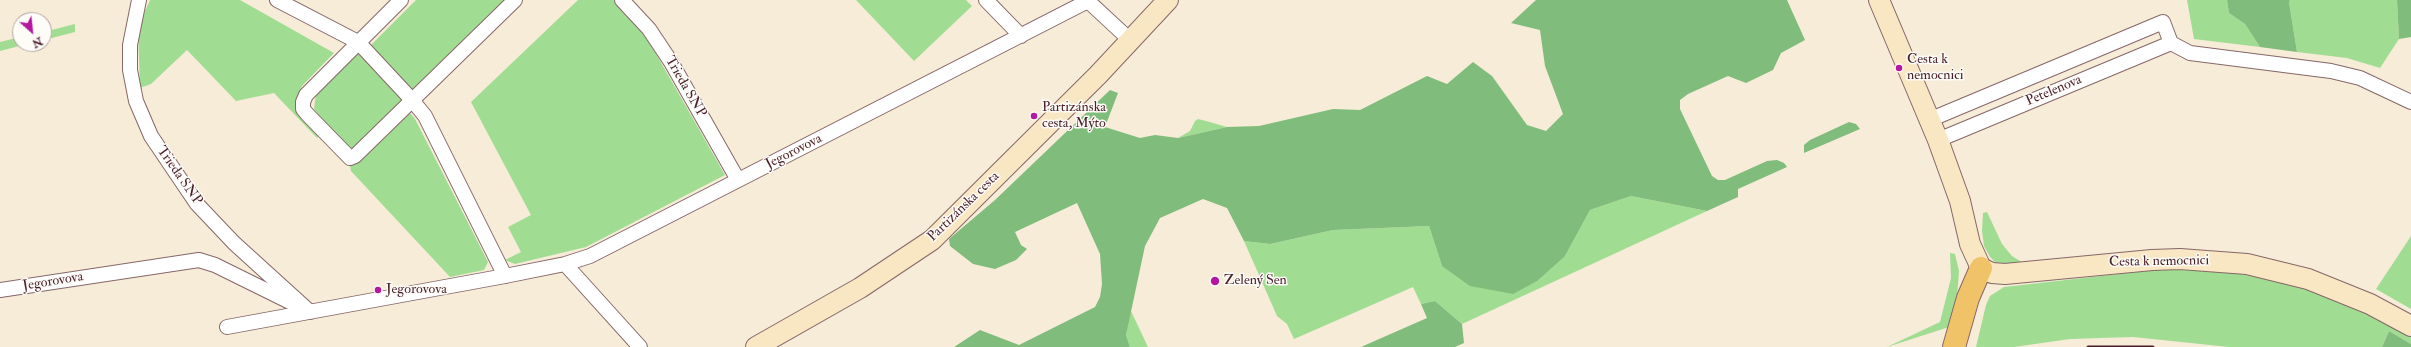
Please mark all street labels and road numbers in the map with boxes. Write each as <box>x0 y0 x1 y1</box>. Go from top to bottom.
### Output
street label: Trieda SNP <box>661 53 709 121</box>
street label: Petelenova <box>2024 72 2084 110</box>
street label: Jegorovova <box>763 131 825 173</box>
street label: Trieda SNP <box>153 143 205 209</box>
street label: Partizánska cesta <box>925 168 1003 246</box>
street label: Cesta k nemocnici <box>2109 253 2209 271</box>
street label: Jegorovova <box>22 269 84 295</box>

